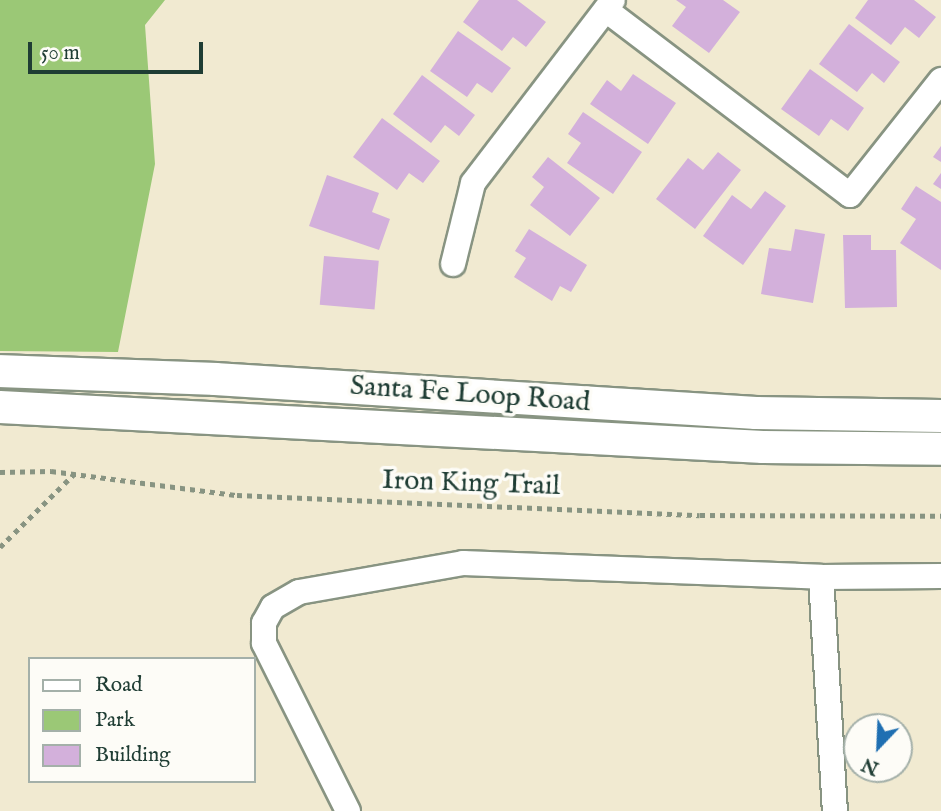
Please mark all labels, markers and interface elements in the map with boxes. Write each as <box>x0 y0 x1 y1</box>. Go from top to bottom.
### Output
scale bar <box>32 28 206 72</box>
text: 50 m <box>41 40 80 67</box>
street label: Santa Fe Loop Road <box>349 370 591 420</box>
street label: Iron King Trail <box>381 464 561 504</box>
legend <box>28 657 256 783</box>
text: Road <box>95 672 142 699</box>
text: Park <box>95 707 135 734</box>
north arrow <box>843 713 913 783</box>
text: Building <box>95 742 170 769</box>
text: N <box>858 751 883 780</box>

